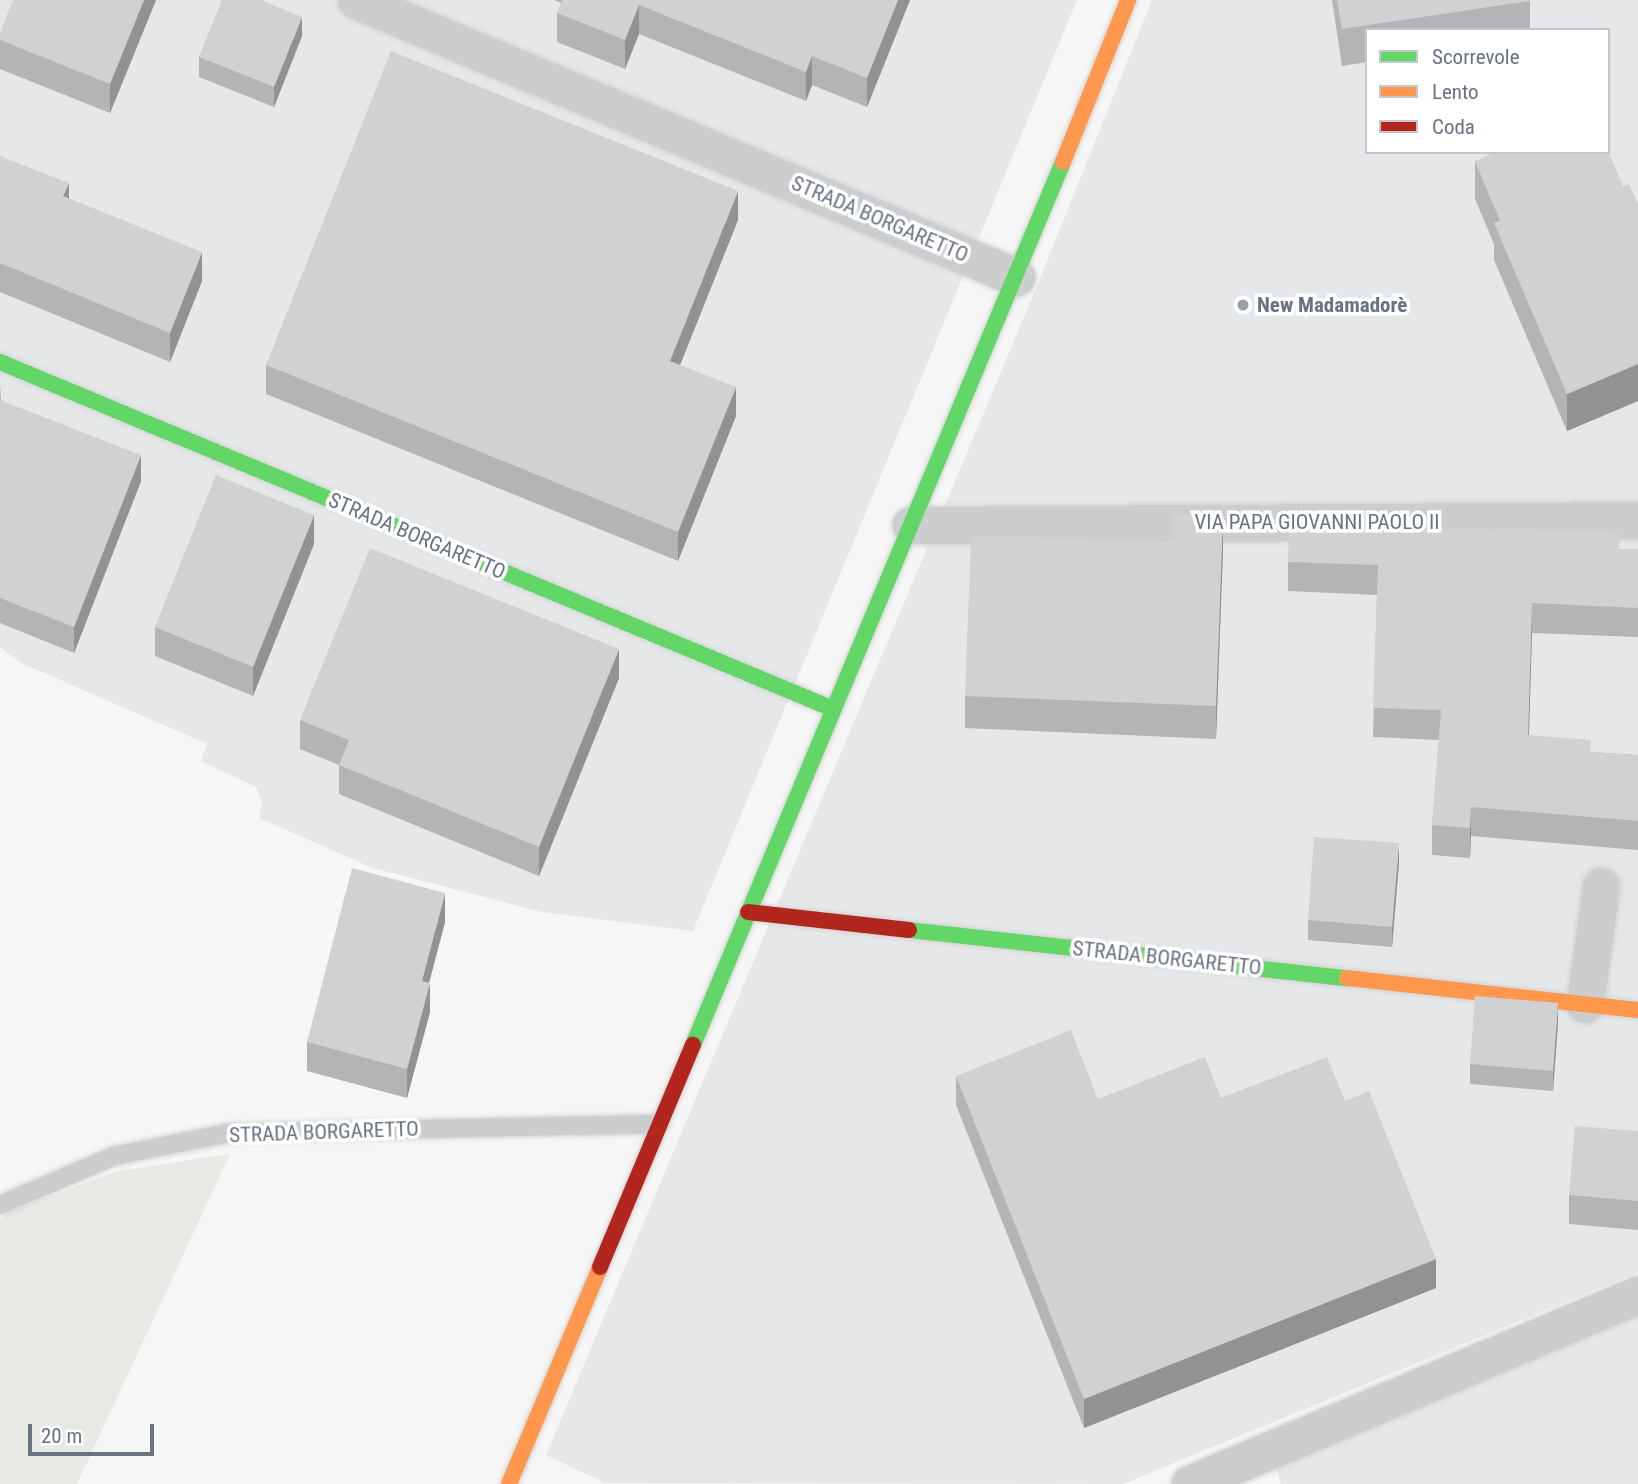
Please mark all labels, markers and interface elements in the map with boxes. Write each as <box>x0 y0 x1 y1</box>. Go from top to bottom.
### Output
legend <box>1365 28 1610 154</box>
text: Scorrevole <box>1432 45 1519 69</box>
text: Lento <box>1432 80 1479 104</box>
text: Coda <box>1432 115 1475 139</box>
street label: STRADA BORGARETTO <box>788 170 972 268</box>
place label: New Madamadorè <box>1257 292 1407 318</box>
marker: New Madamadorè <box>1235 297 1251 313</box>
street label: STRADA BORGARETTO <box>325 487 509 585</box>
street label: VIA PAPA GIOVANNI PAOLO II <box>1195 509 1439 535</box>
street label: STRADA BORGARETTO <box>1071 936 1263 980</box>
street label: STRADA BORGARETTO <box>229 1116 419 1148</box>
scale bar <box>32 1410 158 1454</box>
text: 20 m <box>41 1424 82 1448</box>

